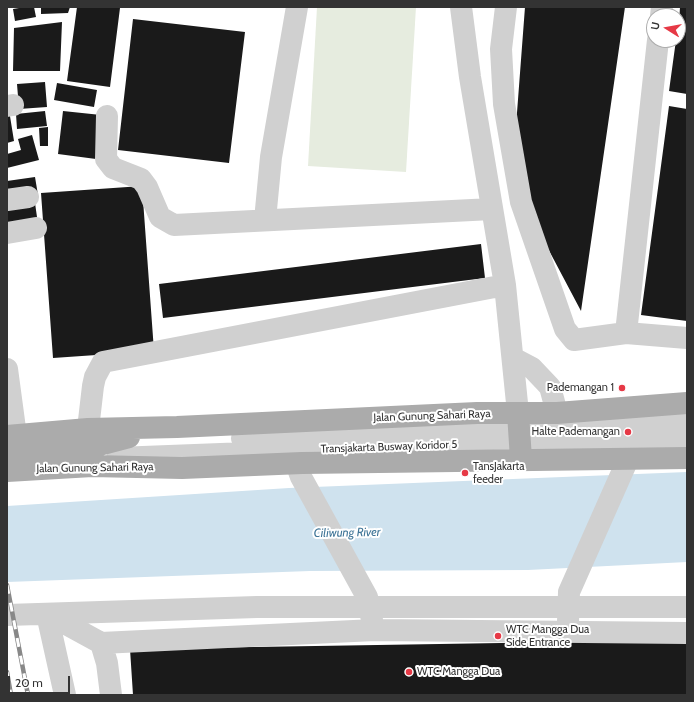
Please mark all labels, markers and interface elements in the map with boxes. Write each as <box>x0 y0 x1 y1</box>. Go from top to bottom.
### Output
north arrow <box>646 8 686 48</box>
text: U <box>648 21 663 31</box>
place label: Pademangan 1 <box>547 381 614 395</box>
marker: Pademangan 1 <box>617 383 627 393</box>
street label: Jalan Gunung Sahari Raya <box>373 407 491 425</box>
place label: Halte Pademangan <box>532 425 620 439</box>
marker: Halte Pademangan <box>623 427 633 437</box>
street label: Transjakarta Busway Koridor 5 <box>321 438 457 456</box>
street label: Jalan Gunung Sahari Raya <box>36 460 154 476</box>
place label: TansJakarta feeder <box>473 460 525 486</box>
marker: TansJakarta feeder <box>460 468 470 478</box>
water label: Ciliwung River <box>314 525 380 541</box>
place label: WTC Mangga Dua Side Entrance <box>506 623 589 649</box>
marker: WTC Mangga Dua Side Entrance <box>493 631 503 641</box>
place label: WTC Mangga Dua <box>417 665 500 679</box>
marker: WTC Mangga Dua <box>404 667 414 677</box>
scale bar <box>10 668 72 694</box>
text: 20 m <box>15 675 43 690</box>

